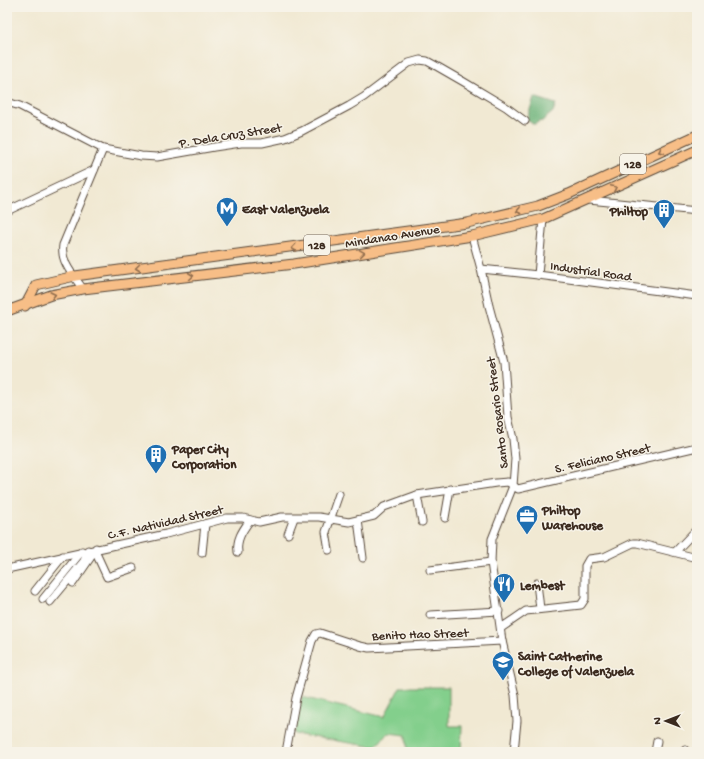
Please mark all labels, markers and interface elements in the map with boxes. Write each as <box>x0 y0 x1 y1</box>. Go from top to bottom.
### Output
street label: P. Dela Cruz Street <box>177 121 285 152</box>
one-way arrow <box>658 146 666 154</box>
road number: 128 <box>620 154 646 174</box>
one-way arrow <box>610 185 618 193</box>
metro station icon: East Valenzuela <box>214 195 240 228</box>
building icon: Philtop <box>651 197 677 230</box>
place label: East Valenzuela <box>242 203 330 218</box>
place label: Philtop <box>609 205 649 221</box>
one-way arrow <box>516 206 523 214</box>
street label: Mindanao Avenue <box>344 223 441 252</box>
road number: 128 <box>304 235 330 255</box>
one-way arrow <box>291 243 298 252</box>
one-way arrow <box>358 249 365 258</box>
street label: Industrial Road <box>549 259 634 286</box>
one-way arrow <box>135 263 141 272</box>
one-way arrow <box>188 272 194 281</box>
one-way arrow <box>49 291 56 300</box>
street label: Santo Rosario Street <box>484 355 513 469</box>
street label: S. Feliciano Street <box>553 441 653 478</box>
building icon: Paper City Corporation <box>143 442 169 475</box>
place label: Paper City Corporation <box>171 443 237 474</box>
street label: C.F. Natividad Street <box>107 503 226 544</box>
office icon: Philtop Warehouse <box>514 503 540 536</box>
place label: Philtop Warehouse <box>541 504 604 534</box>
restaurant icon: Lembest <box>491 571 517 604</box>
place label: Lembest <box>520 579 566 594</box>
street label: Benito Hao Street <box>371 626 470 645</box>
school or university icon: Saint Catherine College of Valenzuela <box>490 649 516 682</box>
place label: Saint Catherine College of Valenzuela <box>517 650 635 680</box>
north arrow <box>646 701 686 741</box>
text: N <box>652 717 664 725</box>

